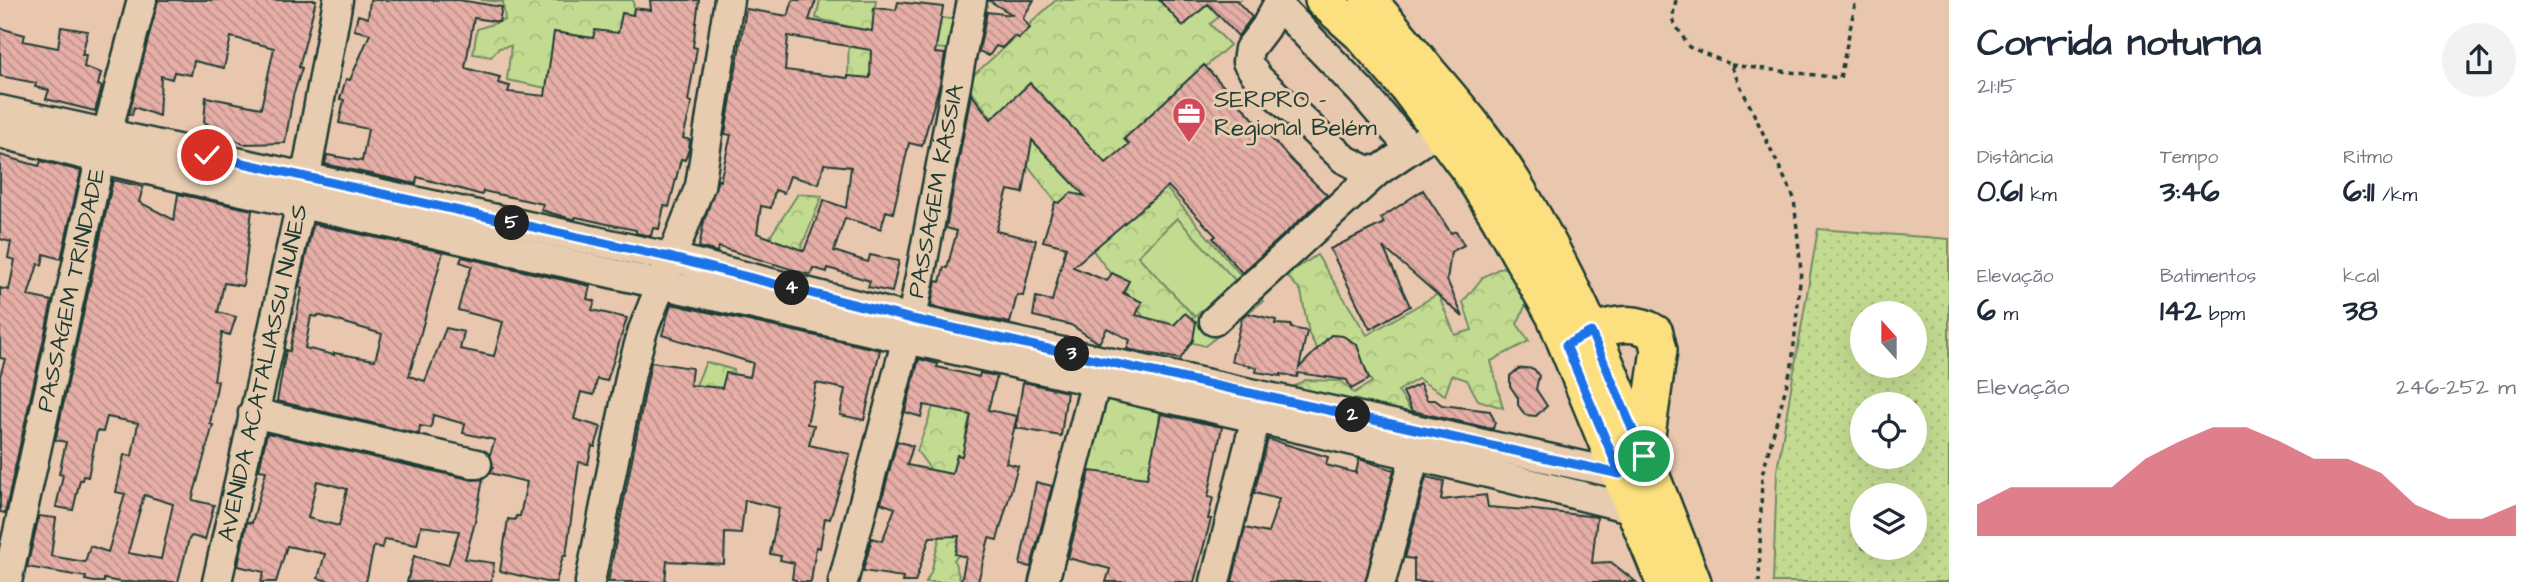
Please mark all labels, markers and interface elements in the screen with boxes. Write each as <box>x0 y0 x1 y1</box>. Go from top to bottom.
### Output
text: Corrida noturna <box>1977 18 2261 70</box>
button: share <box>2442 23 2516 97</box>
text: 21:15 <box>1977 70 2016 102</box>
street label: PASSAGEM KÁSSIA <box>899 81 973 301</box>
place label: SERPRO - Regional Belém <box>1214 83 1377 146</box>
office icon: SERPRO - Regional Belém <box>1170 95 1208 144</box>
pin <box>177 125 237 185</box>
icon: check <box>188 136 226 174</box>
text: Distância <box>1977 144 2053 171</box>
text: Tempo <box>2160 144 2218 171</box>
text: Ritmo <box>2343 144 2393 171</box>
street label: PASSAGEM TRINDADE <box>28 165 115 415</box>
text: 0.61 <box>1977 171 2023 213</box>
text: 3:46 <box>2160 171 2220 213</box>
text: 6:11 <box>2343 171 2375 213</box>
text: km <box>2023 182 2057 209</box>
text: /km <box>2375 182 2417 209</box>
street label: AVENIDA ACATALIASSU NUNES <box>209 201 317 545</box>
pin: 5 <box>494 206 530 241</box>
text: 5 <box>505 209 518 236</box>
text: Elevação <box>1977 263 2053 290</box>
text: Batimentos <box>2160 263 2256 290</box>
text: kcal <box>2343 263 2379 290</box>
pin: 4 <box>774 270 810 306</box>
text: 4 <box>785 274 798 301</box>
text: 6 <box>1977 290 1996 332</box>
text: 142 <box>2160 290 2201 332</box>
text: 38 <box>2343 290 2378 332</box>
north arrow <box>1850 301 1927 378</box>
map controls <box>1850 301 1927 560</box>
text: m <box>1996 301 2018 328</box>
text: bpm <box>2201 301 2245 328</box>
pin: 3 <box>1054 336 1090 372</box>
text: 3 <box>1067 340 1076 367</box>
text: Elevação <box>1977 371 2070 403</box>
text: 246–252 m <box>2396 371 2516 403</box>
button: locate <box>1850 392 1927 469</box>
pin: 2 <box>1336 398 1370 432</box>
text: 2 <box>1347 401 1358 428</box>
pin <box>1614 426 1674 486</box>
icon: arrive <box>1625 437 1663 475</box>
button: layers <box>1850 483 1927 560</box>

